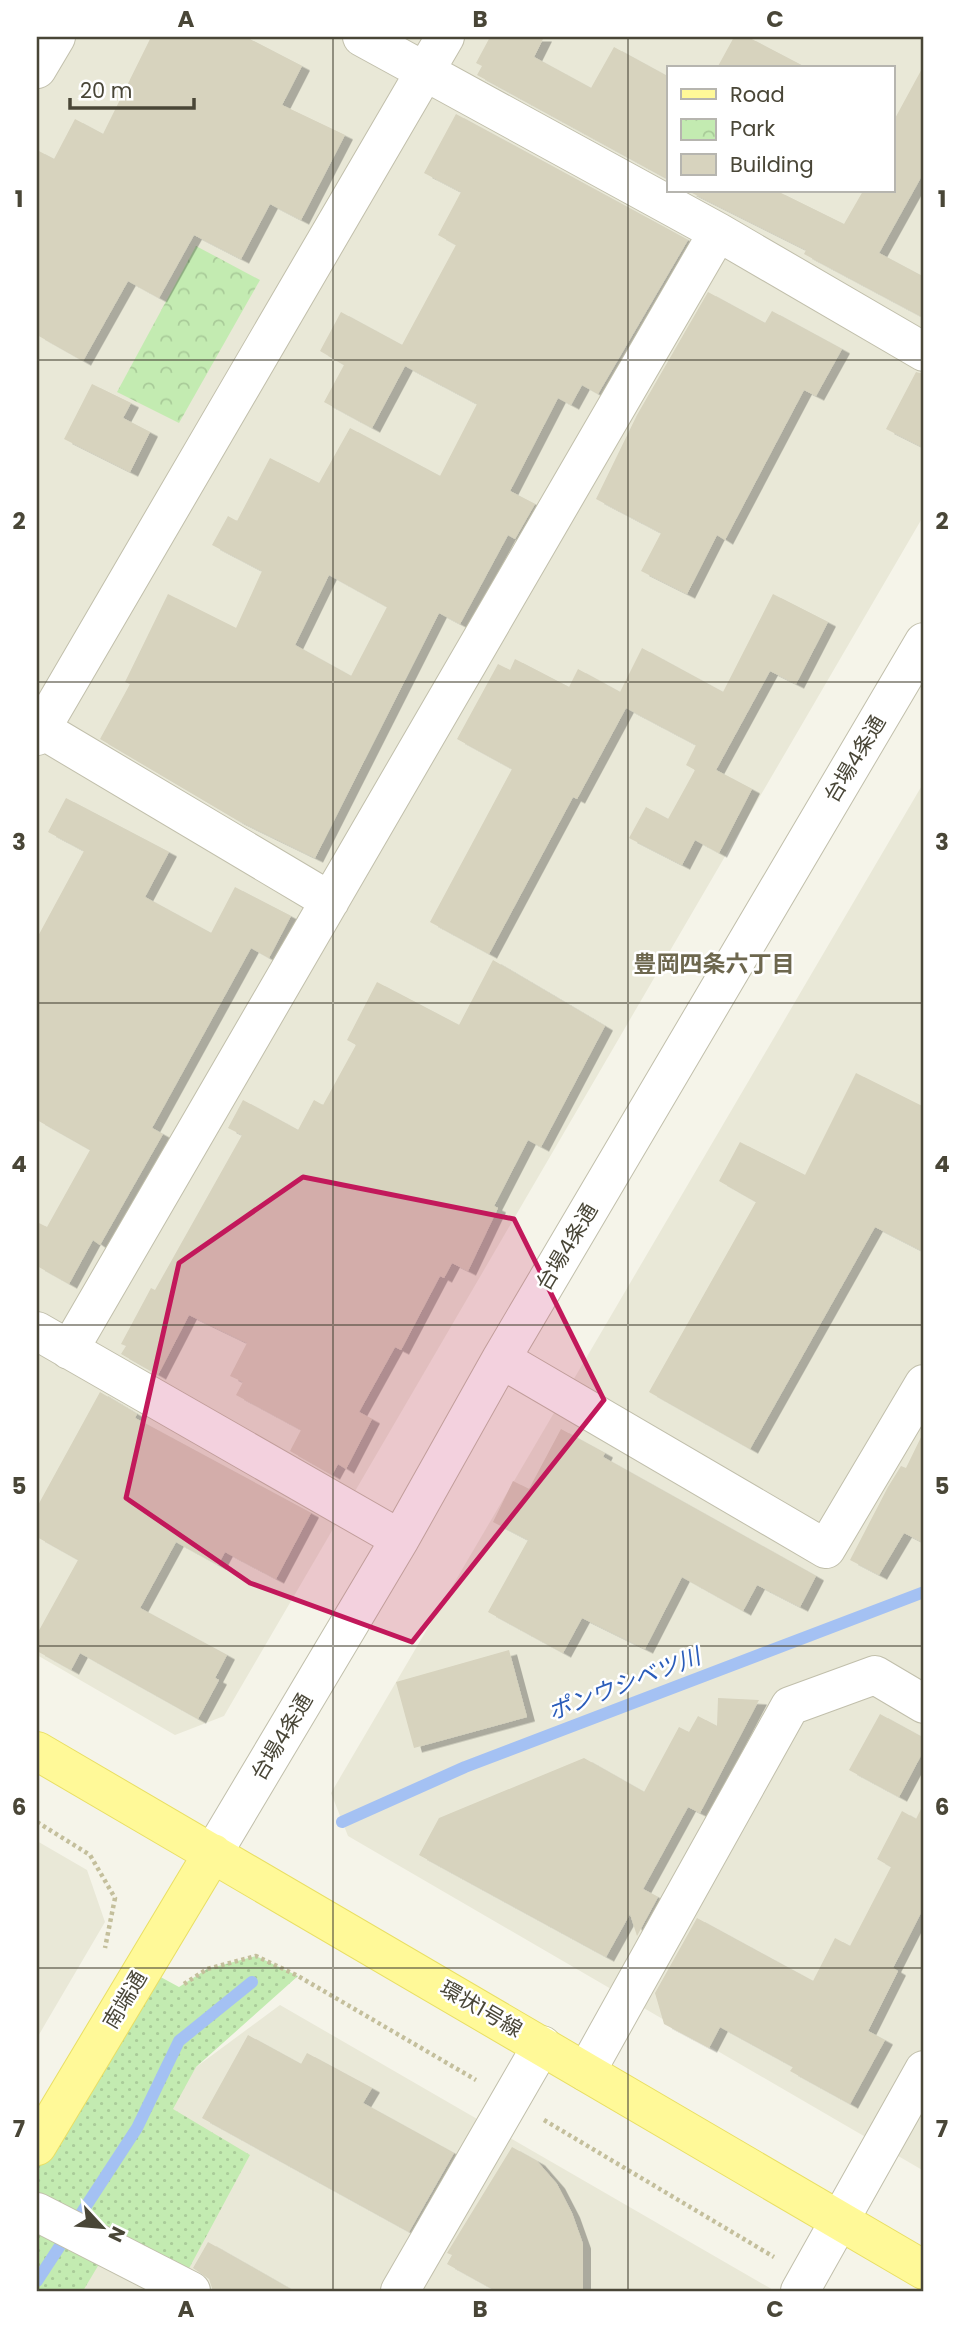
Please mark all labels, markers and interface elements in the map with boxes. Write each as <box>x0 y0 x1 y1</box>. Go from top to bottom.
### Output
text: A <box>178 3 195 35</box>
text: B <box>472 3 488 35</box>
text: C <box>766 3 784 35</box>
scale bar <box>70 66 194 110</box>
legend <box>667 66 894 192</box>
text: 20 m <box>80 76 133 105</box>
text: Road <box>730 80 785 109</box>
text: Park <box>730 114 775 143</box>
text: Building <box>730 150 814 179</box>
text: 1 <box>15 183 23 215</box>
text: 1 <box>938 183 946 215</box>
text: 2 <box>12 505 26 537</box>
text: 2 <box>935 505 949 537</box>
street label: 台場4条通 <box>817 710 892 808</box>
text: 3 <box>12 826 26 858</box>
text: 3 <box>935 826 949 858</box>
district label: 豊岡四条六丁目 <box>634 948 795 980</box>
text: 4 <box>11 1148 27 1180</box>
text: 4 <box>934 1148 950 1180</box>
street label: 台場4条通 <box>529 1198 604 1296</box>
text: 5 <box>12 1470 26 1502</box>
text: 5 <box>935 1470 949 1502</box>
water label: ポンウシベツ川 <box>543 1639 708 1728</box>
street label: 台場4条通 <box>244 1688 319 1786</box>
text: 6 <box>12 1791 26 1823</box>
text: 6 <box>935 1791 949 1823</box>
street label: 南端通 <box>96 1965 153 2034</box>
street label: 環状1号線 <box>435 1973 528 2044</box>
text: 7 <box>13 2113 25 2145</box>
text: 7 <box>936 2113 948 2145</box>
north arrow <box>66 2192 136 2262</box>
text: N <box>102 2222 132 2247</box>
text: A <box>178 2293 195 2325</box>
text: B <box>472 2293 488 2325</box>
text: C <box>766 2293 784 2325</box>

